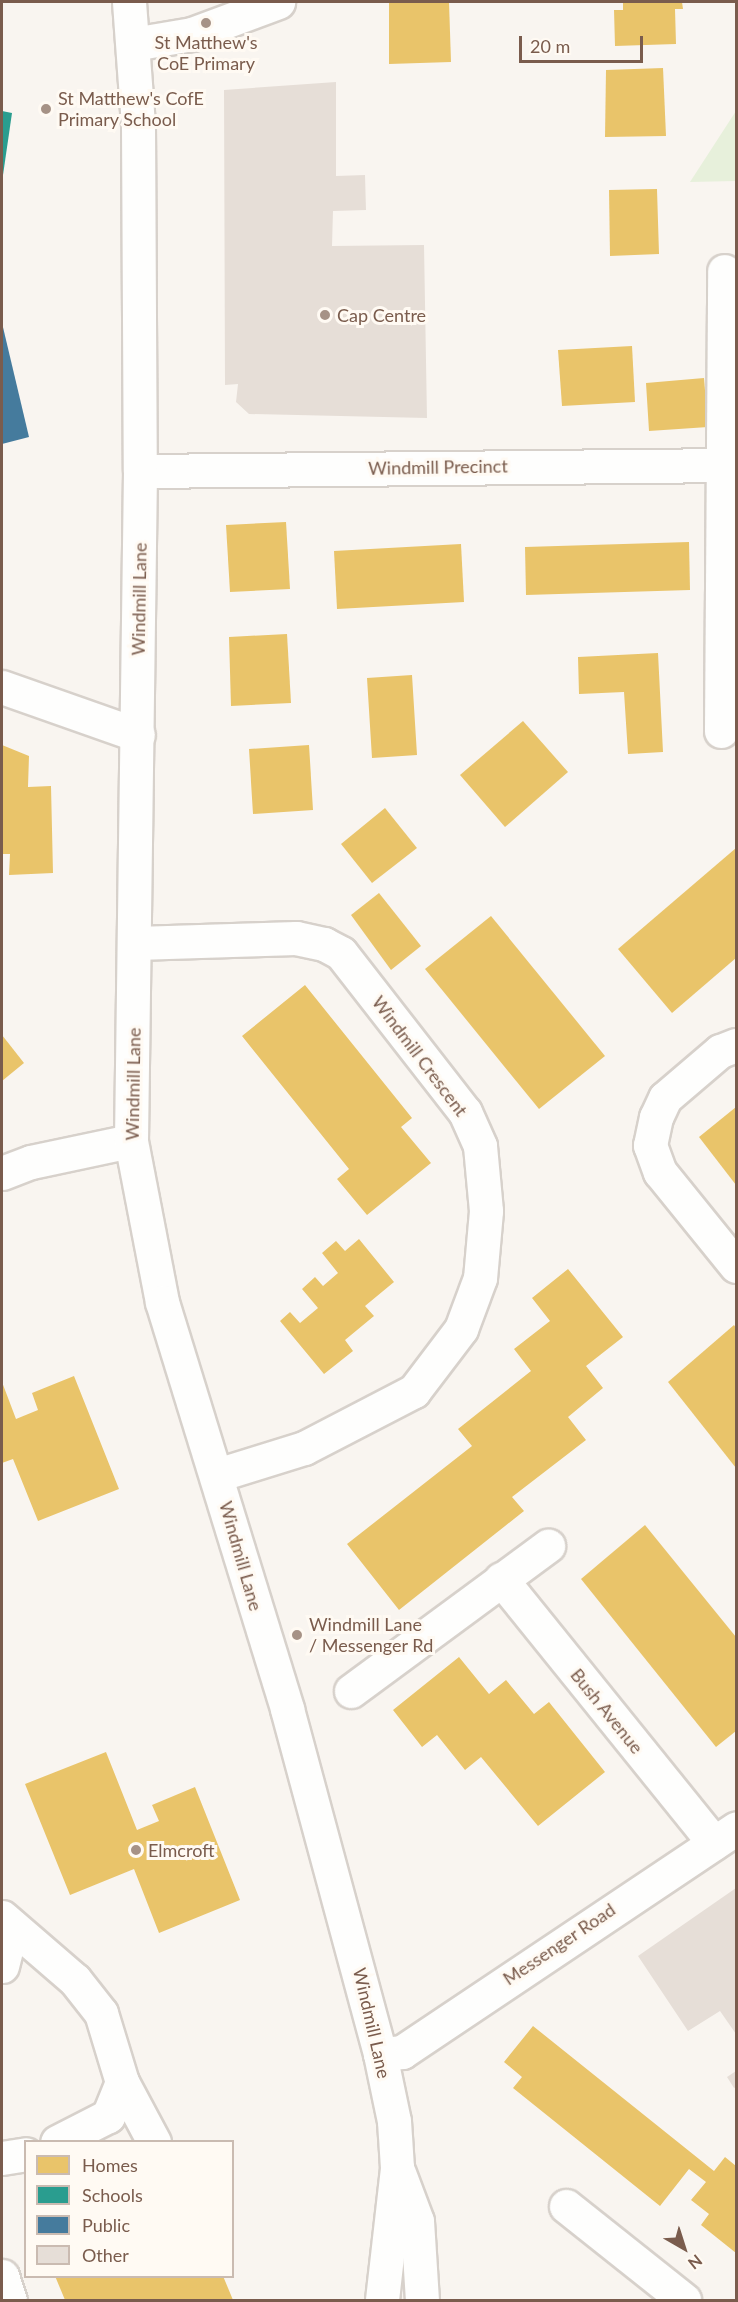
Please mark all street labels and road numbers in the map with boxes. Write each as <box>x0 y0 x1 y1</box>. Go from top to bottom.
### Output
street label: Windmill Precinct <box>368 455 508 479</box>
street label: Windmill Lane <box>127 542 151 656</box>
street label: Windmill Crescent <box>368 992 472 1120</box>
street label: Windmill Lane <box>121 1027 145 1141</box>
street label: Windmill Lane <box>215 1499 267 1613</box>
street label: Bush Avenue <box>566 1664 648 1758</box>
street label: Messenger Road <box>499 1898 619 1990</box>
street label: Windmill Lane <box>349 1966 395 2080</box>

